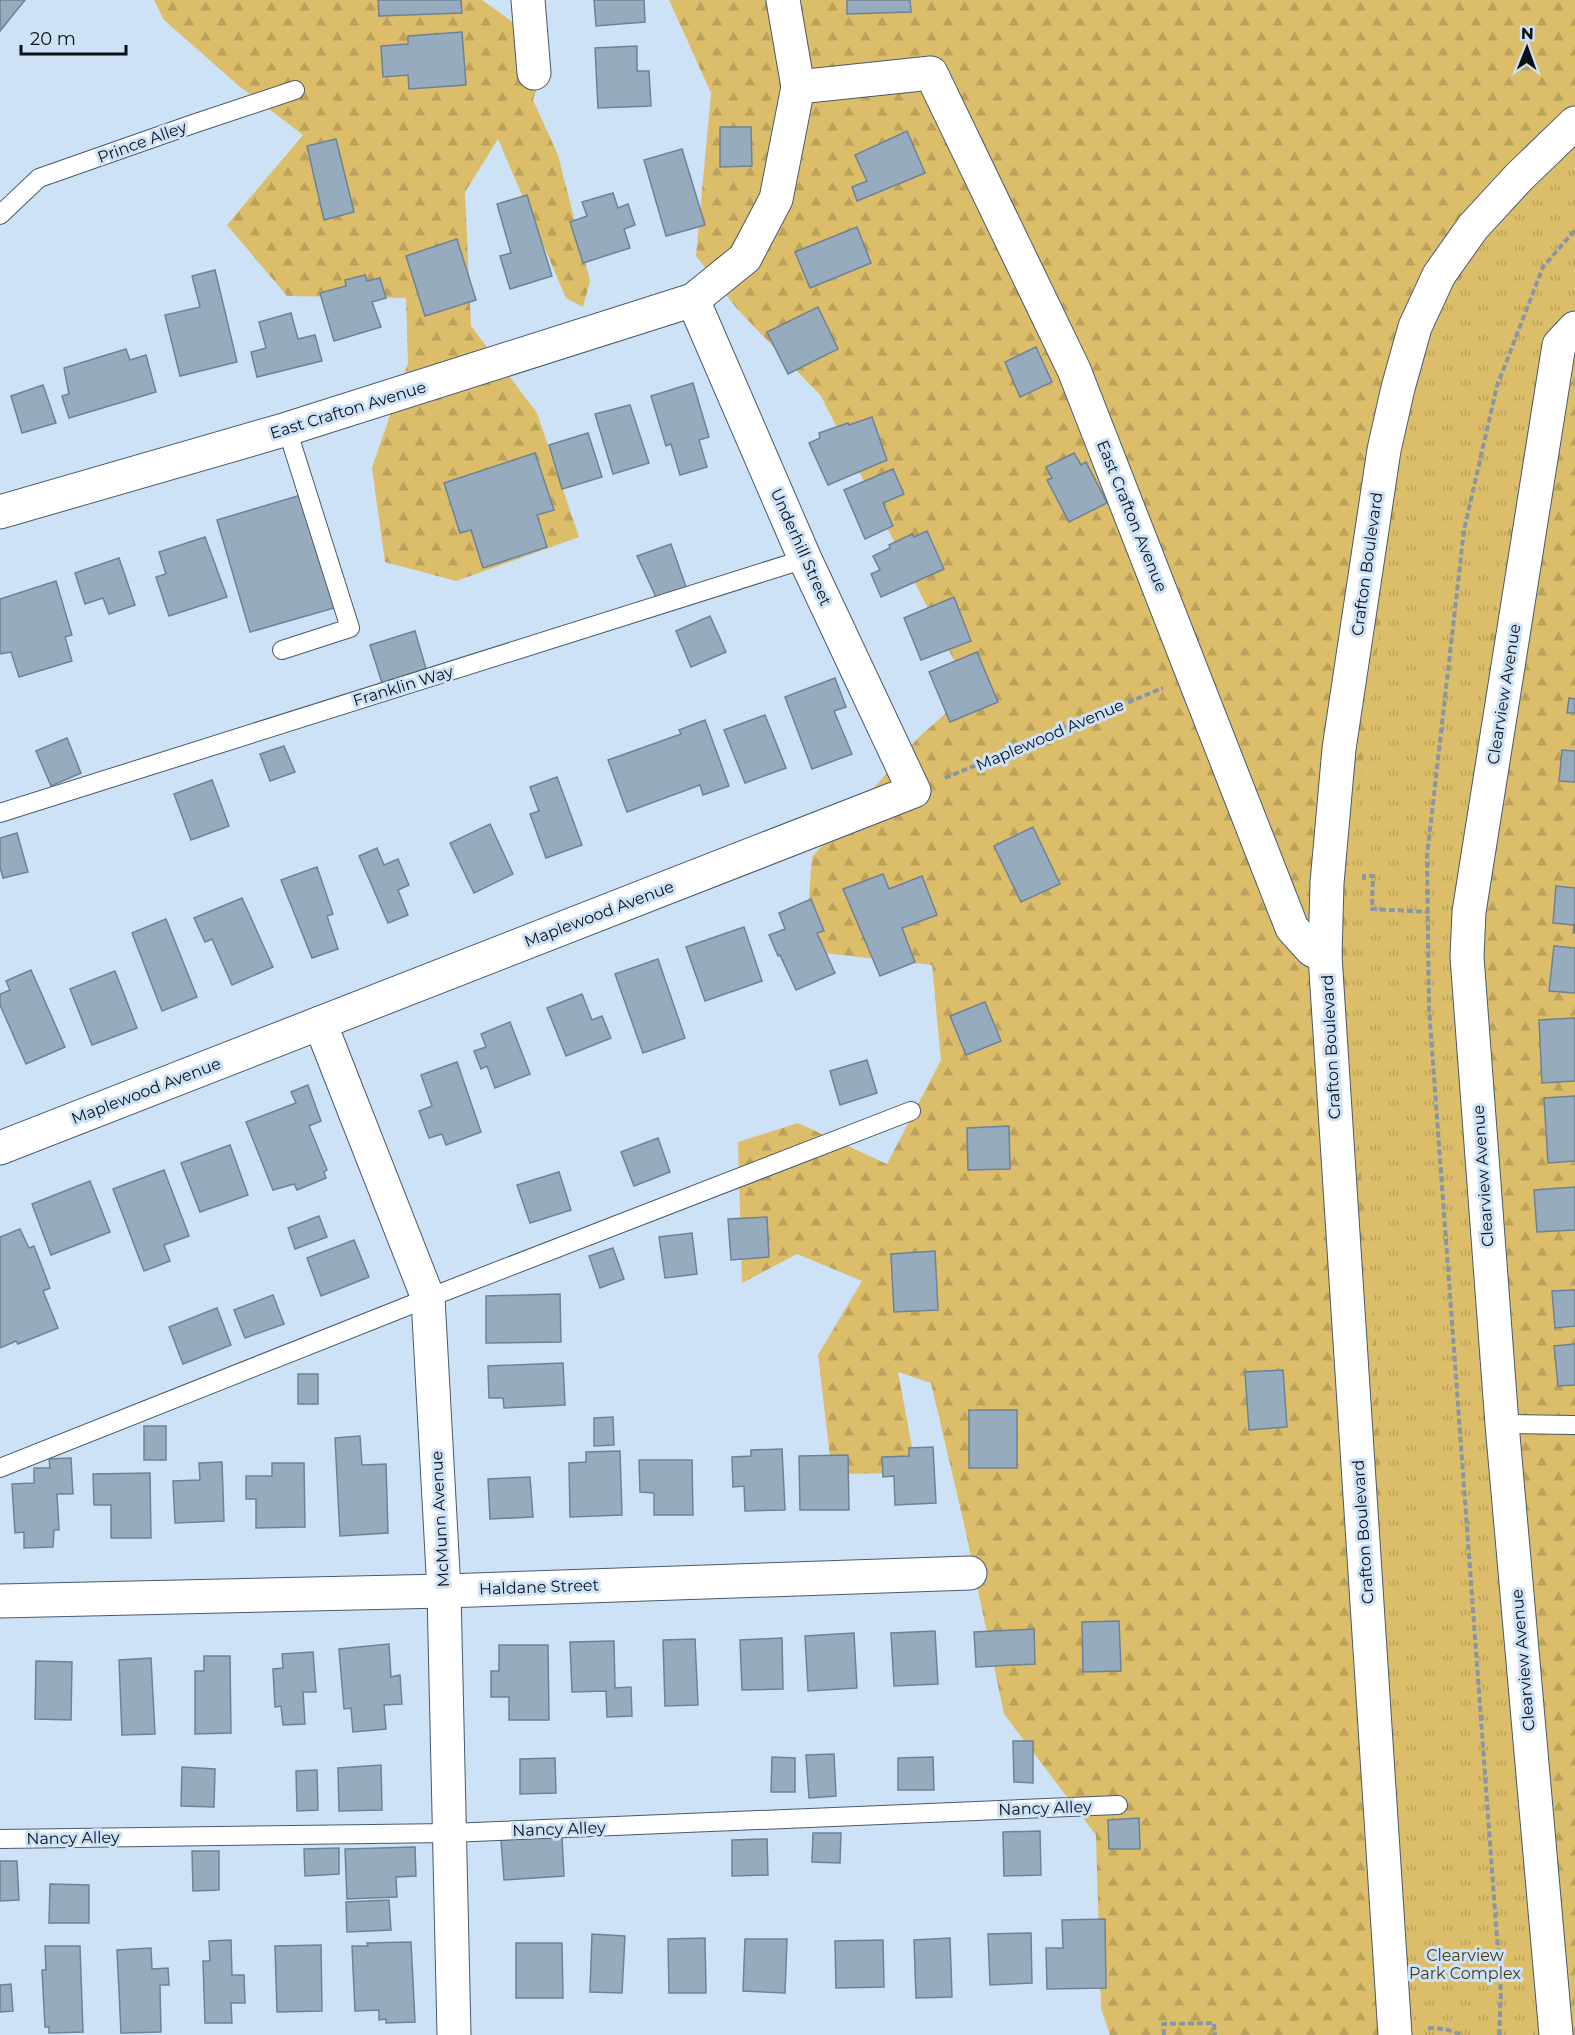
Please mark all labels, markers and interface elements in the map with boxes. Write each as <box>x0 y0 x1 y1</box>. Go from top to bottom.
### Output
scale bar <box>21 18 126 56</box>
north arrow <box>1497 18 1557 78</box>
text: N <box>1521 24 1534 43</box>
text: 20 m <box>30 28 76 50</box>
street label: Prince Alley <box>95 117 190 167</box>
street label: East Crafton Avenue <box>268 377 428 443</box>
street label: East Crafton Avenue <box>1093 437 1171 595</box>
street label: Underhill Street <box>767 485 836 609</box>
street label: Crafton Boulevard <box>1348 491 1386 637</box>
street label: Clearview Avenue <box>1483 622 1525 766</box>
street label: Franklin Way <box>351 662 456 710</box>
street label: Maplewood Avenue <box>973 695 1127 775</box>
street label: Maplewood Avenue <box>522 877 676 951</box>
street label: Crafton Boulevard <box>1318 974 1344 1120</box>
street label: Maplewood Avenue <box>69 1054 223 1128</box>
street label: Clearview Avenue <box>1469 1104 1497 1248</box>
street label: McMunn Avenue <box>427 1450 453 1588</box>
street label: Crafton Boulevard <box>1348 1459 1378 1605</box>
street label: Haldane Street <box>479 1575 600 1599</box>
street label: Clearview Avenue <box>1507 1588 1539 1732</box>
street label: Nancy Alley <box>998 1797 1092 1819</box>
street label: Nancy Alley <box>512 1818 606 1840</box>
street label: Nancy Alley <box>26 1828 120 1848</box>
park label: Clearview Park Complex <box>1409 1946 1521 1983</box>

